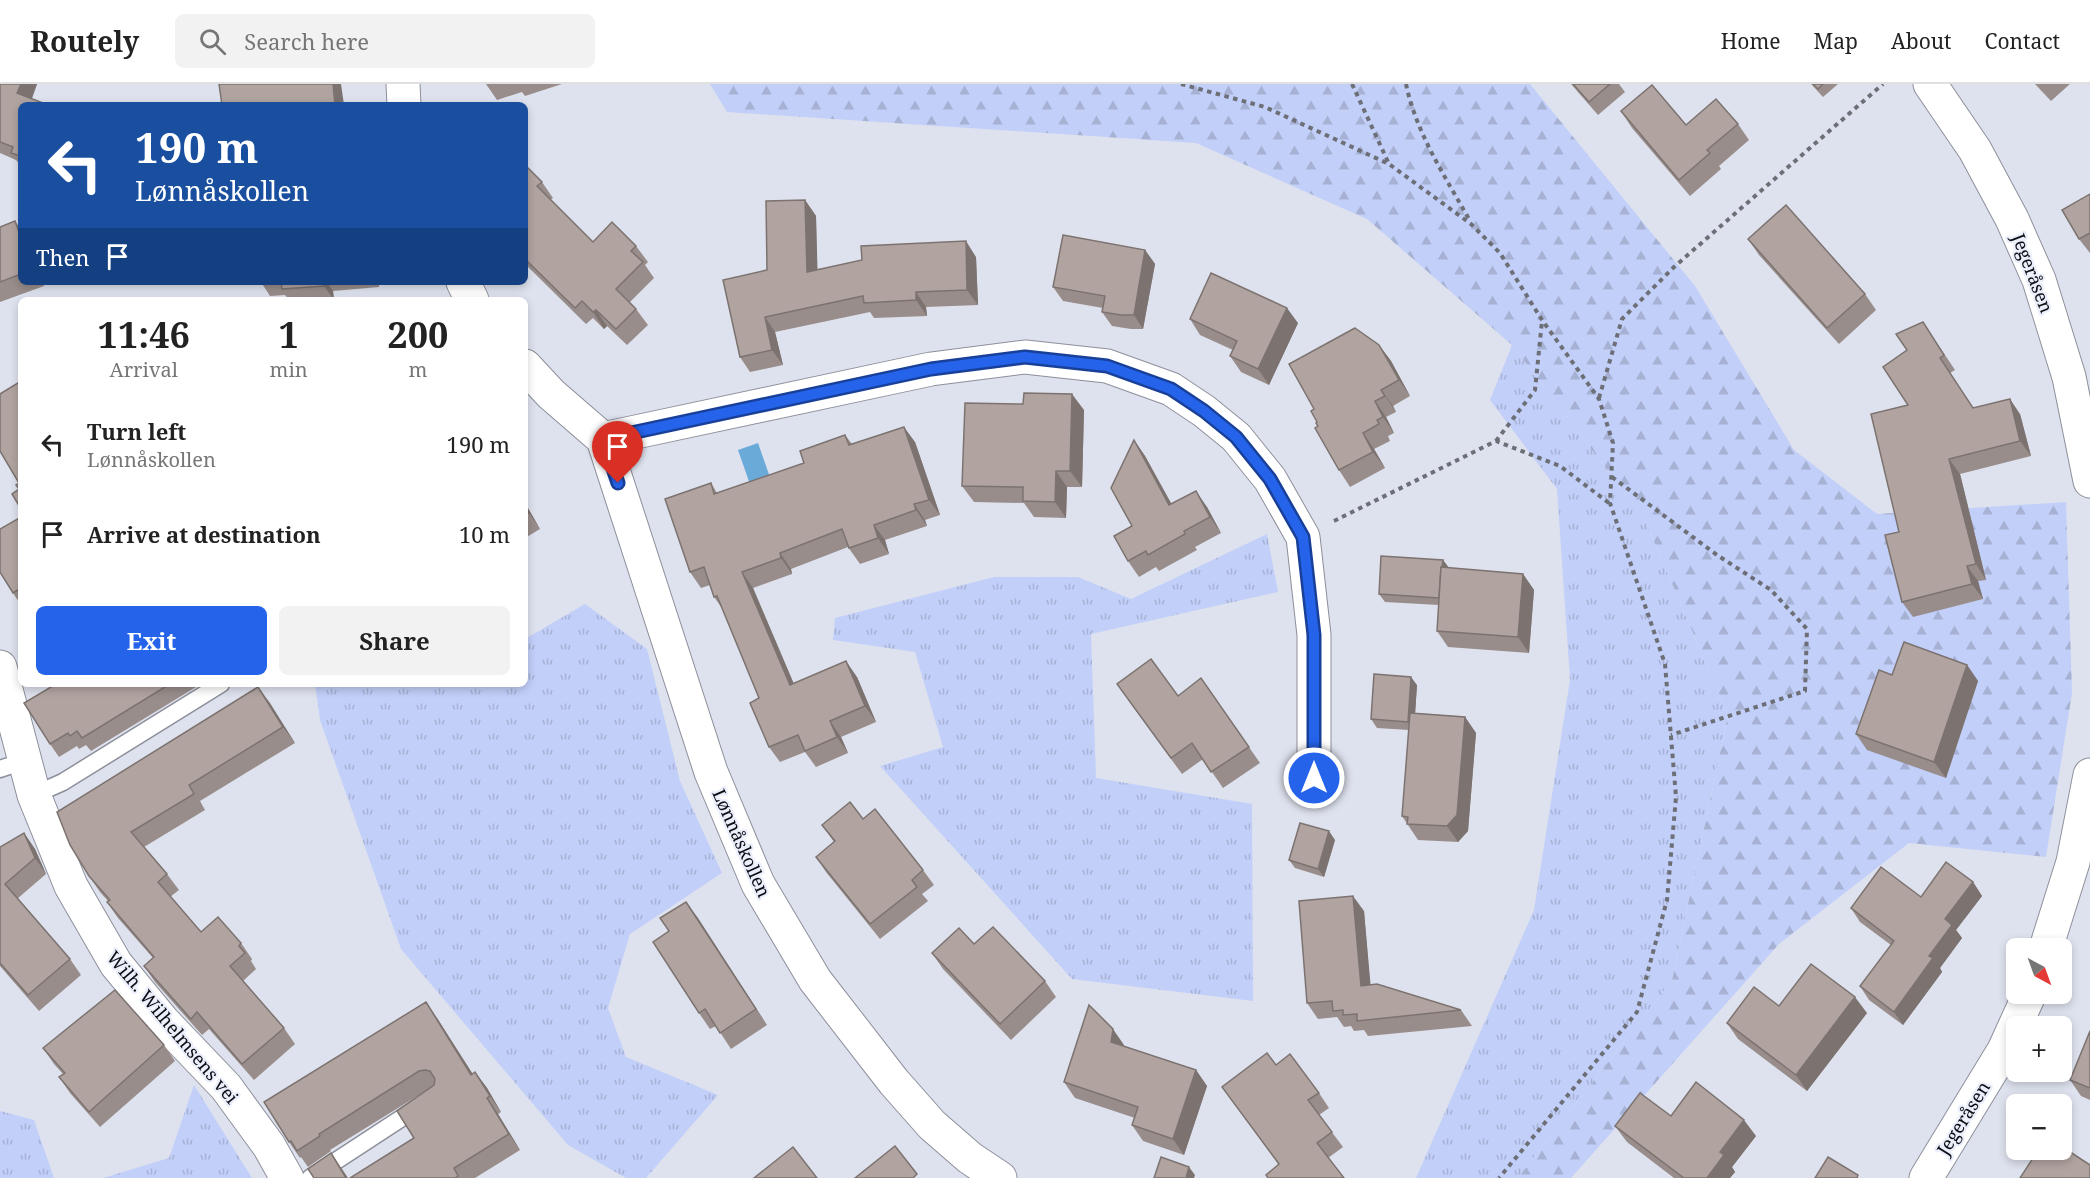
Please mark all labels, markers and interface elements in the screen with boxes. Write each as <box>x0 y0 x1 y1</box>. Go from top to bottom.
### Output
search box <box>175 14 595 68</box>
text: Routely <box>30 22 139 60</box>
icon: search <box>196 25 229 58</box>
text: Search here <box>244 26 369 56</box>
text: Home <box>1721 27 1781 55</box>
text: Map <box>1814 27 1858 55</box>
text: About <box>1891 27 1952 55</box>
text: Contact <box>1985 27 2060 55</box>
text: 190 m <box>135 118 259 175</box>
icon: left <box>36 126 114 204</box>
text: Lønnåskollen <box>135 172 309 209</box>
street label: Jegeråsen <box>2007 229 2059 316</box>
icon: arrive <box>101 240 134 273</box>
text: Then <box>36 242 89 272</box>
text: 11:46 <box>98 310 190 359</box>
text: 1 <box>278 310 299 359</box>
text: 200 <box>387 310 448 359</box>
text: Arrival <box>110 356 178 383</box>
text: min <box>270 356 308 383</box>
text: m <box>408 356 427 383</box>
text: Turn left <box>87 416 186 446</box>
pin <box>592 421 643 483</box>
icon: left <box>36 428 69 461</box>
text: 190 m <box>447 429 510 459</box>
icon: arrive <box>601 430 634 463</box>
text: Lønnåskollen <box>87 446 216 473</box>
icon: arrive <box>36 518 69 551</box>
text: Arrive at destination <box>87 519 321 549</box>
text: 10 m <box>459 519 510 549</box>
button: Exit <box>36 606 267 675</box>
button: Share <box>279 606 510 675</box>
position arrow <box>1282 746 1346 810</box>
street label: Lønnåskollen <box>707 785 777 901</box>
north arrow <box>2006 938 2072 1004</box>
map controls <box>2006 938 2072 1160</box>
street label: Wilh. Wilhelmsens vei <box>102 946 244 1109</box>
button: + <box>2006 1016 2072 1082</box>
street label: Jegeråsen <box>1930 1076 1995 1160</box>
button: − <box>2006 1094 2072 1160</box>

